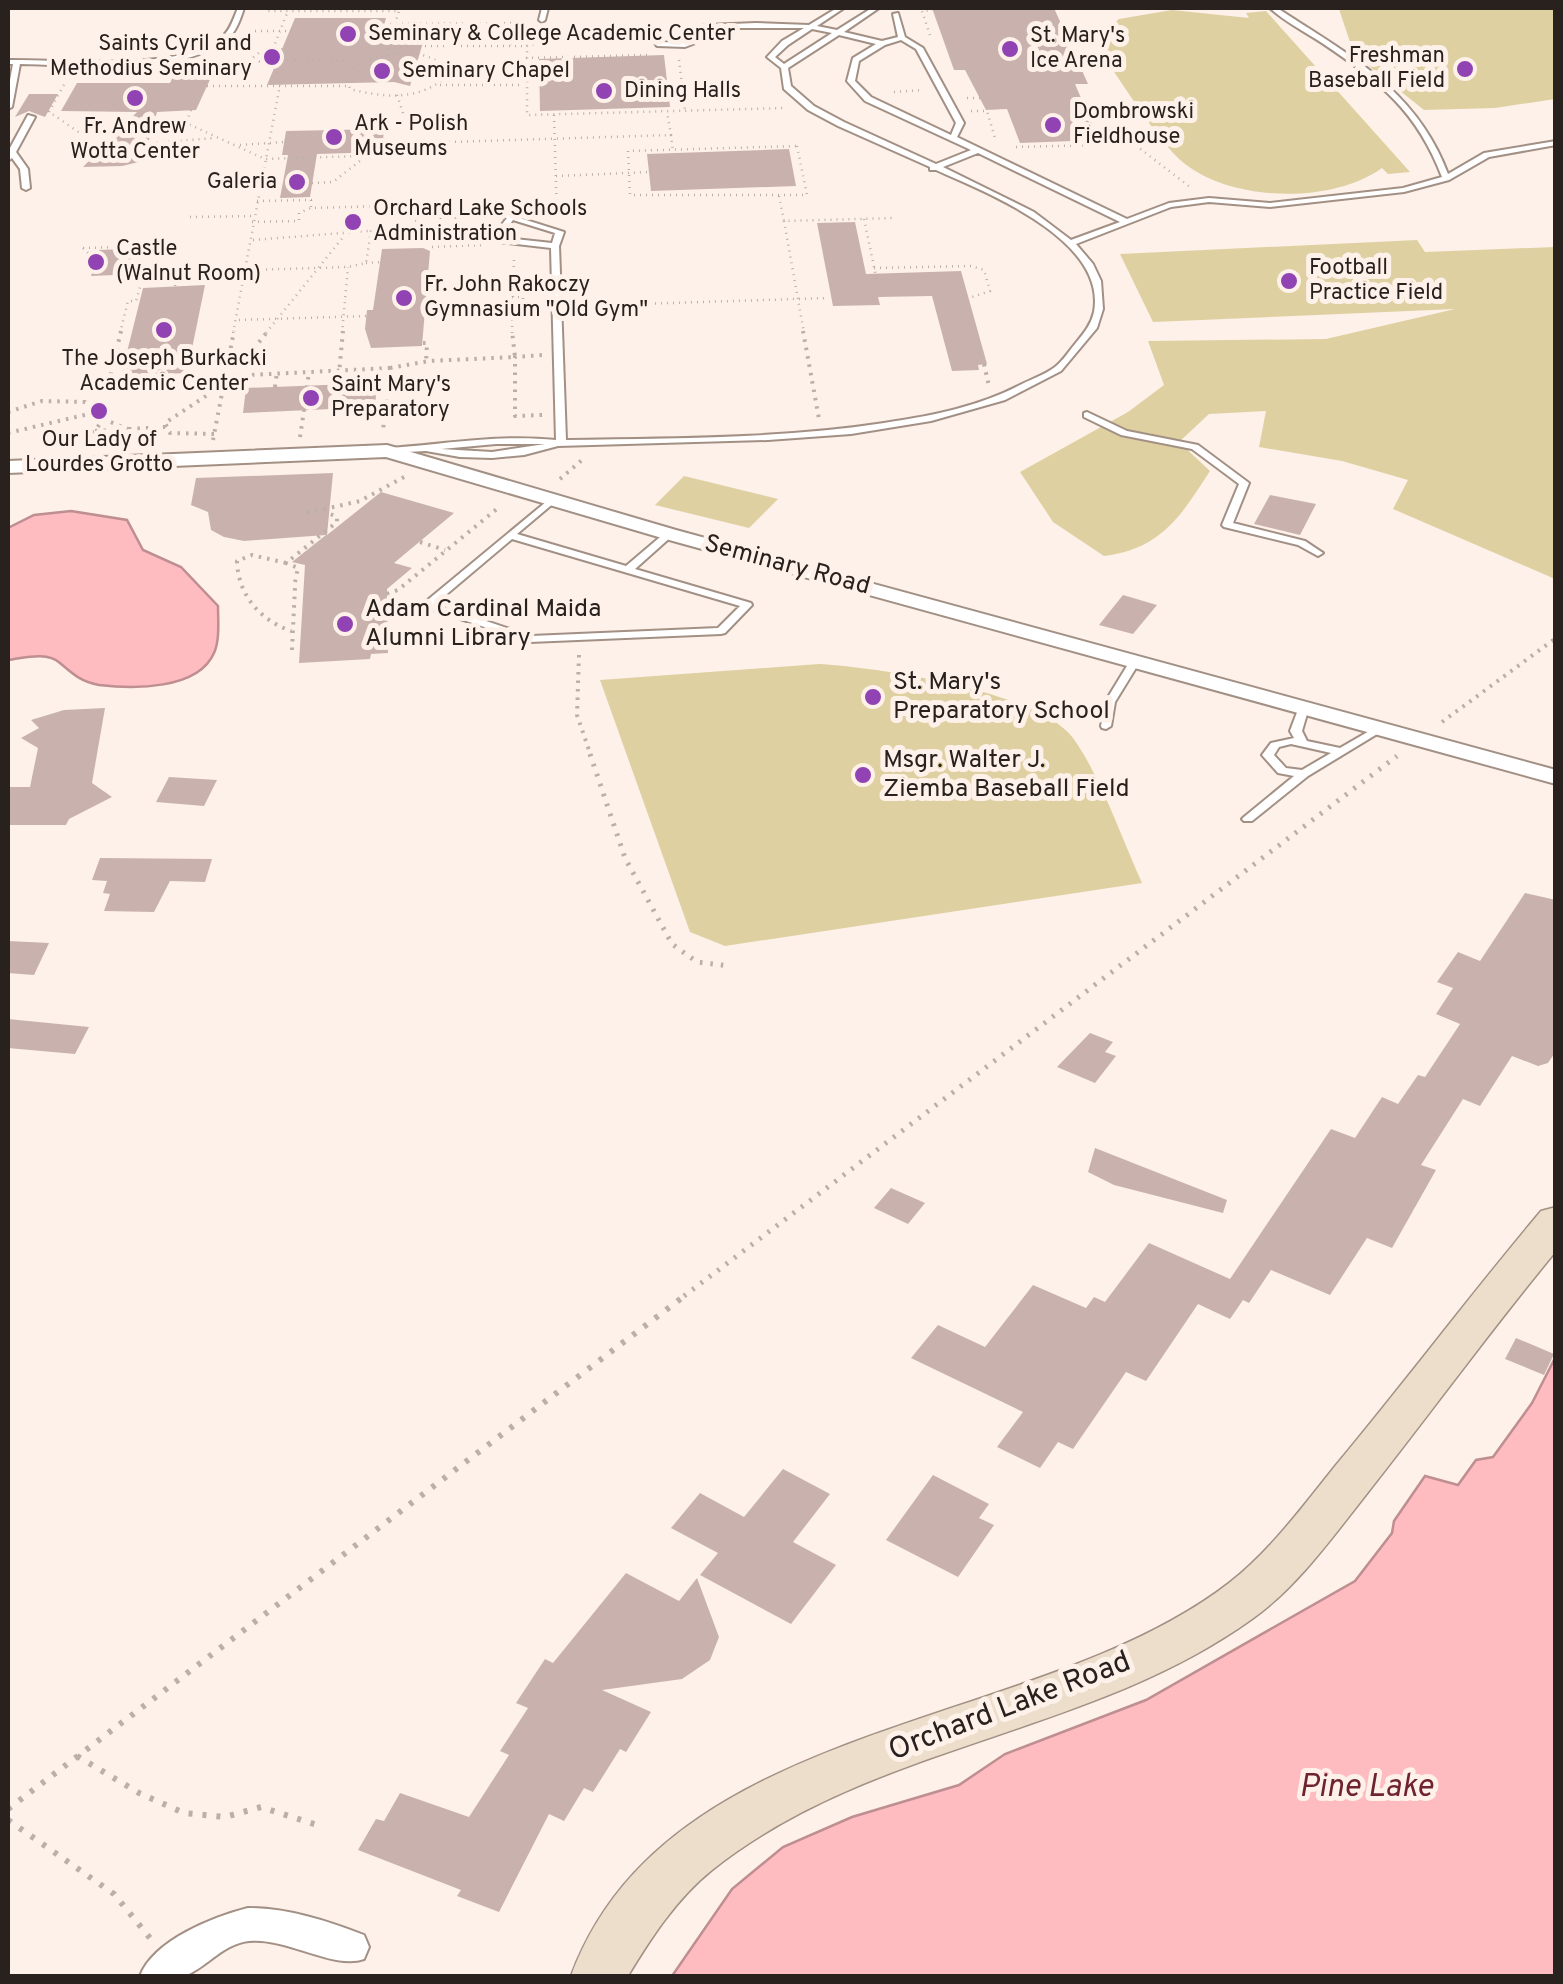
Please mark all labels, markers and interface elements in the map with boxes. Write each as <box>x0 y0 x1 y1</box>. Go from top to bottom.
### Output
place label: Seminary & College Academic Center <box>368 21 736 48</box>
marker: Seminary & College Academic Center <box>337 23 359 45</box>
place label: St. Mary's Ice Arena <box>1030 23 1125 75</box>
place label: Saints Cyril and Methodius Seminary <box>50 31 252 83</box>
marker: St. Mary's Ice Arena <box>999 38 1021 60</box>
place label: Freshman Baseball Field <box>1308 43 1445 95</box>
marker: Saints Cyril and Methodius Seminary <box>261 46 283 68</box>
place label: Seminary Chapel <box>402 58 570 85</box>
marker: Freshman Baseball Field <box>1454 58 1476 80</box>
marker: Seminary Chapel <box>371 60 393 82</box>
place label: Dining Halls <box>624 78 741 105</box>
marker: Dining Halls <box>593 80 615 102</box>
marker: Fr. Andrew Wotta Center <box>124 87 146 109</box>
place label: Dombrowski Fieldhouse <box>1073 99 1194 151</box>
place label: Ark - Polish Museums <box>354 111 468 163</box>
place label: Fr. Andrew Wotta Center <box>70 114 200 166</box>
marker: Dombrowski Fieldhouse <box>1042 114 1064 136</box>
marker: Ark - Polish Museums <box>323 126 345 148</box>
place label: Galeria <box>207 169 277 196</box>
marker: Galeria <box>286 171 308 193</box>
place label: Orchard Lake Schools Administration <box>373 196 587 248</box>
marker: Orchard Lake Schools Administration <box>342 211 364 233</box>
place label: Castle (Walnut Room) <box>116 236 261 288</box>
marker: Castle (Walnut Room) <box>85 251 107 273</box>
place label: Football Practice Field <box>1309 255 1443 307</box>
marker: Football Practice Field <box>1278 270 1300 292</box>
place label: Fr. John Rakoczy Gymnasium "Old Gym" <box>424 272 648 324</box>
marker: Fr. John Rakoczy Gymnasium "Old Gym" <box>393 287 415 309</box>
marker: The Joseph Burkacki Academic Center <box>153 319 175 341</box>
place label: The Joseph Burkacki Academic Center <box>61 346 267 398</box>
place label: Saint Mary's Preparatory <box>331 372 451 424</box>
marker: Saint Mary's Preparatory <box>300 387 322 409</box>
marker: Our Lady of Lourdes Grotto <box>88 400 110 422</box>
place label: Our Lady of Lourdes Grotto <box>25 427 173 479</box>
street label: Seminary Road <box>701 528 873 604</box>
place label: Adam Cardinal Maida Alumni Library <box>365 594 601 655</box>
marker: Adam Cardinal Maida Alumni Library <box>334 613 356 635</box>
place label: St. Mary's Preparatory School <box>893 667 1110 728</box>
marker: St. Mary's Preparatory School <box>862 686 884 708</box>
place label: Msgr. Walter J. Ziemba Baseball Field <box>883 745 1130 806</box>
marker: Msgr. Walter J. Ziemba Baseball Field <box>852 764 874 786</box>
street label: Orchard Lake Road <box>884 1644 1136 1770</box>
water label: Pine Lake <box>1299 1768 1433 1808</box>

